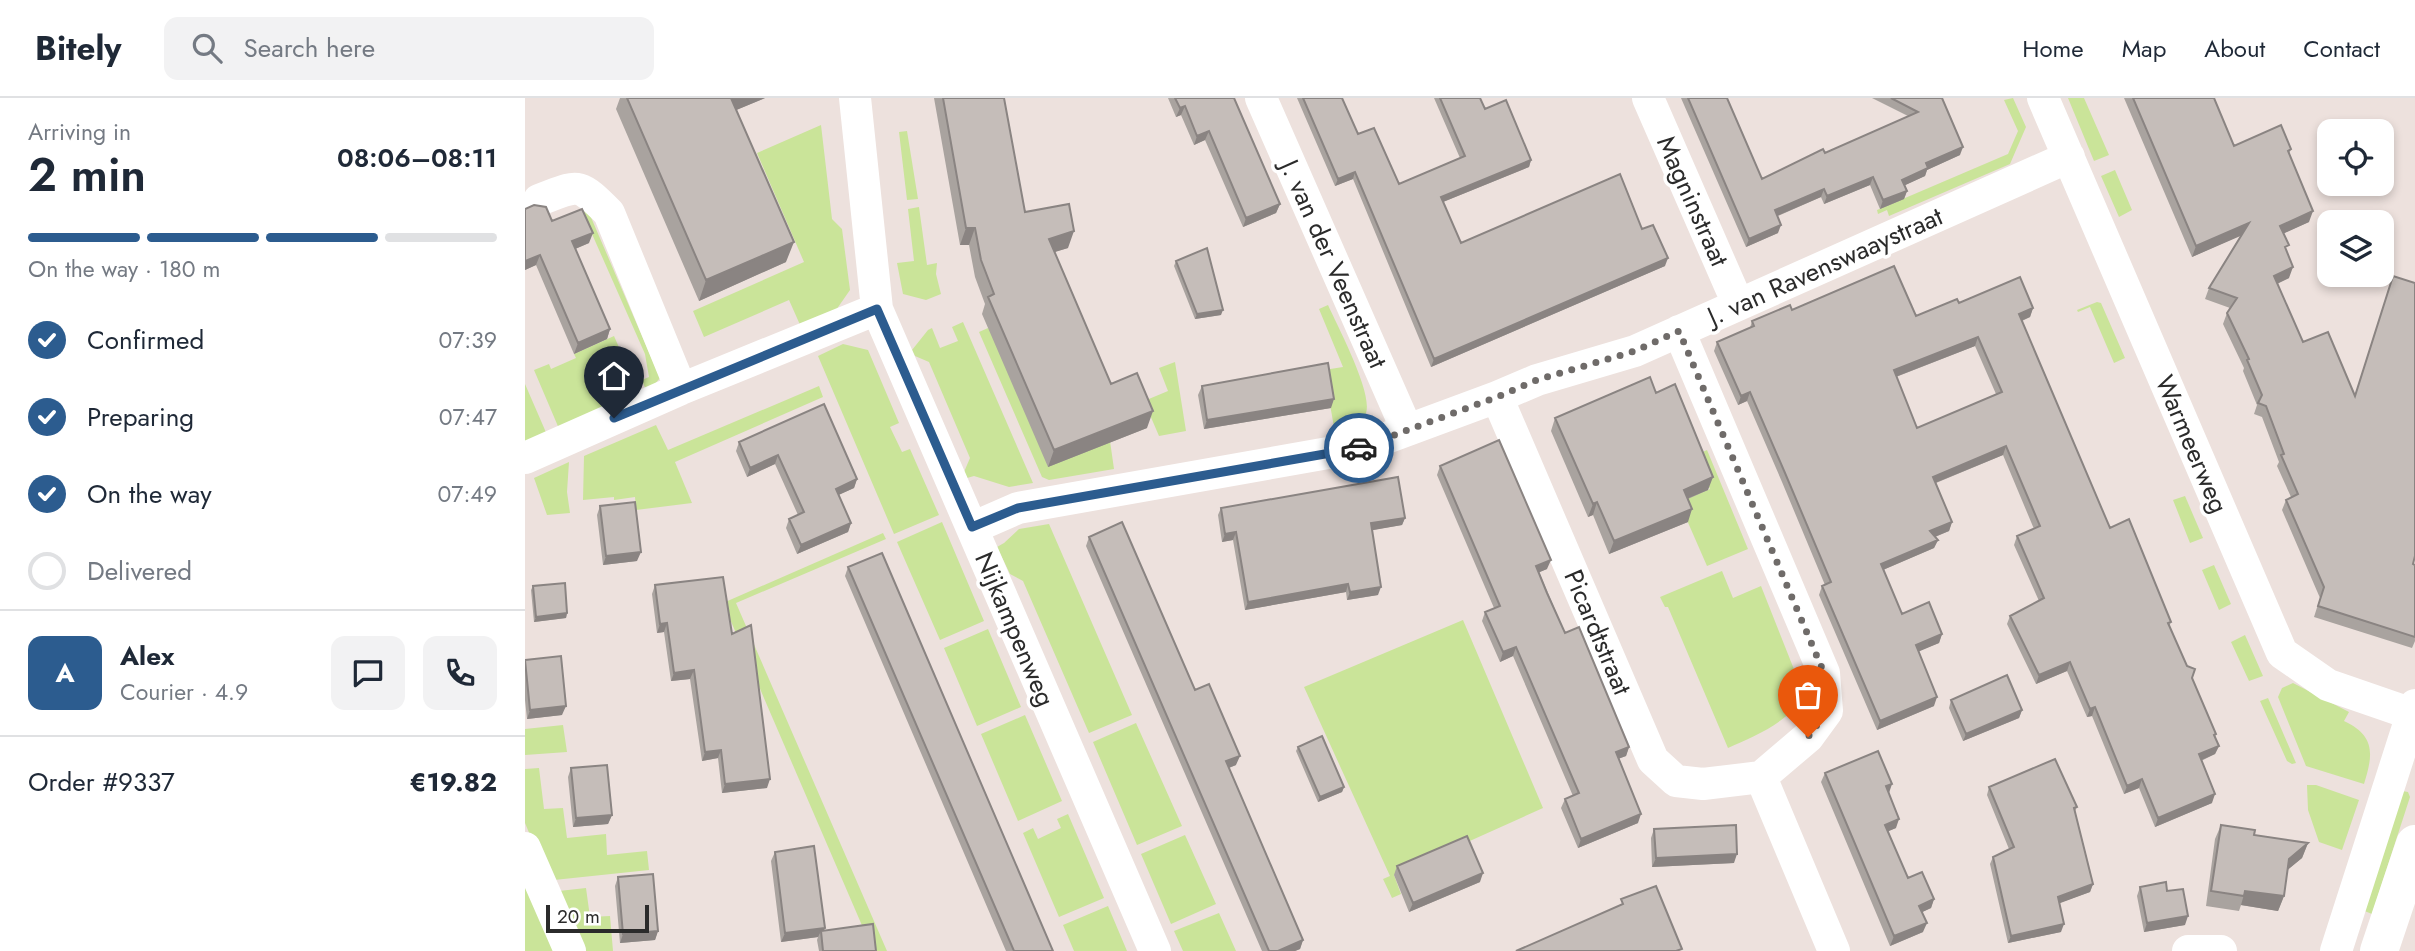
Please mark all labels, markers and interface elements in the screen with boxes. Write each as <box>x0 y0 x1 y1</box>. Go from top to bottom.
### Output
search box <box>164 17 654 80</box>
text: Bitely <box>35 25 122 72</box>
icon: search <box>188 29 226 67</box>
text: Search here <box>244 29 375 67</box>
text: Home <box>2022 31 2084 66</box>
text: Map <box>2122 31 2166 66</box>
text: About <box>2204 31 2265 66</box>
text: Contact <box>2303 31 2380 66</box>
text: Arriving in <box>28 115 131 149</box>
map controls <box>2317 119 2394 287</box>
button: locate <box>2317 119 2394 196</box>
street label: Magninstraat <box>1647 130 1739 273</box>
text: 08:06–08:11 <box>337 139 497 177</box>
text: 2 min <box>28 142 146 208</box>
street label: J. van der Veenstraat <box>1270 151 1397 375</box>
street label: J. van Ravenswaaystraat <box>1699 197 1949 336</box>
button: layers <box>2317 210 2394 287</box>
text: On the way · 180 m <box>28 252 220 286</box>
icon: check <box>28 321 66 359</box>
text: Confirmed <box>87 321 204 359</box>
text: 07:39 <box>438 323 497 357</box>
pin <box>584 346 644 418</box>
icon: home <box>595 357 633 395</box>
street label: Warmeerweg <box>2146 369 2238 519</box>
icon: check <box>28 398 66 436</box>
text: Preparing <box>87 398 194 436</box>
text: 07:47 <box>439 400 497 434</box>
courier <box>1324 413 1394 483</box>
icon: car <box>1340 429 1378 467</box>
icon: check <box>28 475 66 513</box>
text: On the way <box>87 475 212 513</box>
text: 07:49 <box>438 477 497 511</box>
street label: Nijkampenweg <box>965 546 1065 712</box>
text: Delivered <box>87 552 192 590</box>
street label: Picardtstraat <box>1555 563 1642 701</box>
button: chat <box>331 636 405 710</box>
button: phone <box>423 636 497 710</box>
text: Alex <box>120 637 174 675</box>
text: A <box>55 654 75 692</box>
pin <box>1778 665 1838 737</box>
text: Courier · 4.9 <box>120 675 248 709</box>
icon: bag <box>1789 676 1827 714</box>
text: Order #9337 <box>28 763 175 801</box>
text: €19.82 <box>409 763 497 801</box>
scale bar <box>546 902 649 934</box>
text: 20 m <box>557 903 600 930</box>

